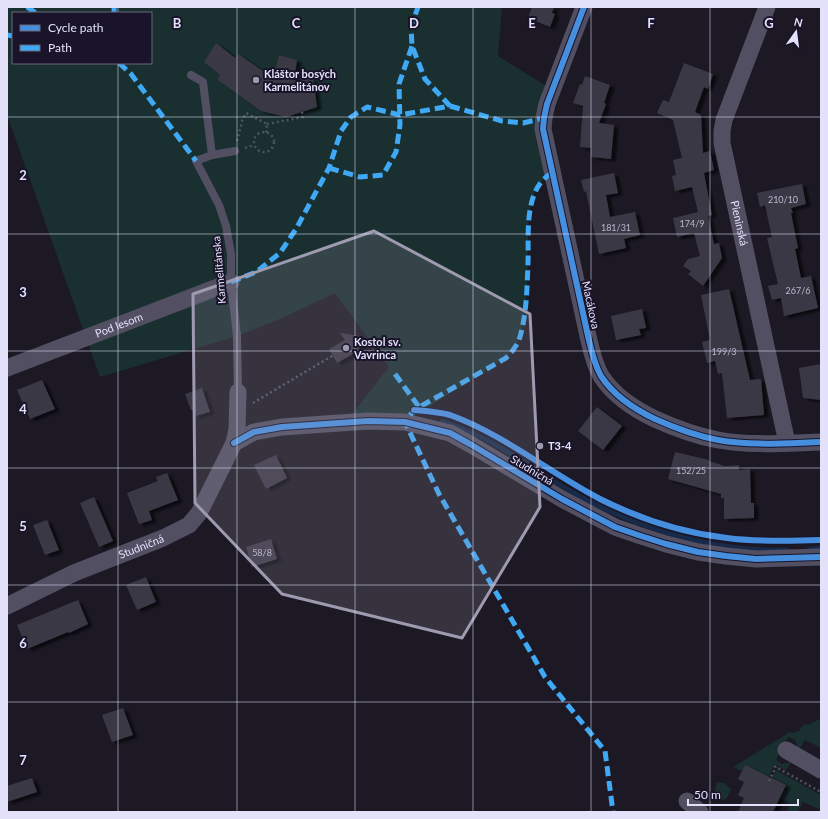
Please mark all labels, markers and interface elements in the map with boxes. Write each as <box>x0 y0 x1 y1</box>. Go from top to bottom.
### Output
legend <box>12 12 152 64</box>
north arrow <box>776 12 816 52</box>
text: N <box>793 14 804 29</box>
text: B <box>173 15 182 31</box>
text: C <box>292 15 301 31</box>
text: D <box>409 15 419 31</box>
text: E <box>528 15 536 31</box>
text: F <box>647 15 655 31</box>
text: G <box>764 15 774 31</box>
text: Cycle path <box>48 20 103 35</box>
text: Path <box>48 40 72 55</box>
place label: Kláštor bosých Karmelitánov <box>264 67 336 93</box>
marker: Kláštor bosých Karmelitánov <box>251 75 261 85</box>
text: 2 <box>19 167 27 183</box>
house number: 210/10 <box>768 194 798 205</box>
street label: Pieninská <box>729 199 751 247</box>
house number: 174/9 <box>680 218 704 229</box>
house number: 181/31 <box>601 222 631 233</box>
street label: Karmelitánska <box>209 236 228 305</box>
street label: Macákova <box>580 280 603 330</box>
text: 3 <box>19 284 27 300</box>
house number: 267/6 <box>786 285 810 296</box>
street label: Pod lesom <box>93 309 145 340</box>
place label: Kostol sv. Vavrinca <box>353 335 401 361</box>
marker: Kostol sv. Vavrinca <box>341 343 351 353</box>
house number: 199/3 <box>712 346 736 357</box>
text: 4 <box>19 401 27 417</box>
place label: T3-4 <box>548 439 572 452</box>
marker: T3-4 <box>535 441 545 451</box>
street label: Studničná <box>509 452 556 487</box>
house number: 152/25 <box>676 465 706 476</box>
text: 5 <box>19 518 27 534</box>
street label: Studničná <box>117 531 166 561</box>
house number: 58/8 <box>252 547 272 558</box>
text: 6 <box>19 635 27 651</box>
text: 7 <box>19 752 27 768</box>
scale bar <box>688 781 798 807</box>
text: 50 m <box>694 787 721 802</box>

